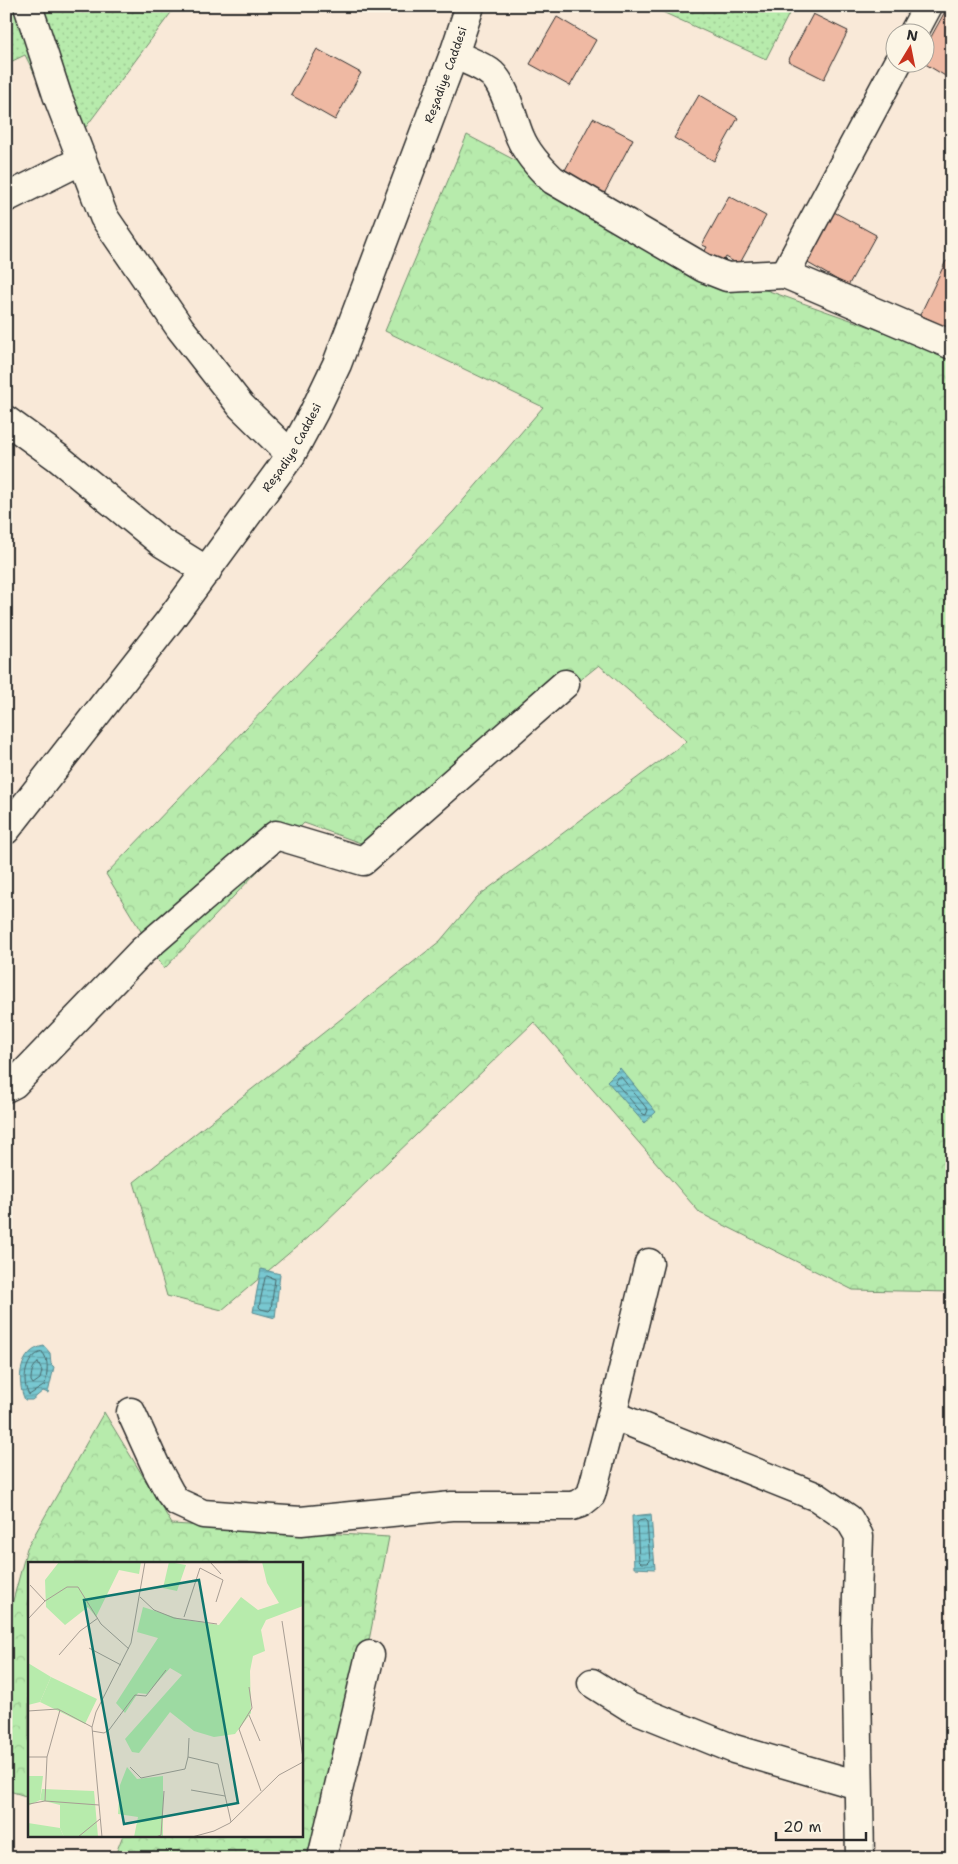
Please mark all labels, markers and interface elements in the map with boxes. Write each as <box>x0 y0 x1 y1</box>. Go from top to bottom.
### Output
north arrow <box>886 22 936 72</box>
street label: Reşadiye Caddesi <box>421 24 471 125</box>
text: N <box>905 25 919 45</box>
street label: Reşadiye Caddesi <box>259 400 325 495</box>
inset map <box>28 1562 302 1836</box>
scale bar <box>776 1809 866 1841</box>
text: 20 m <box>783 1817 822 1837</box>

